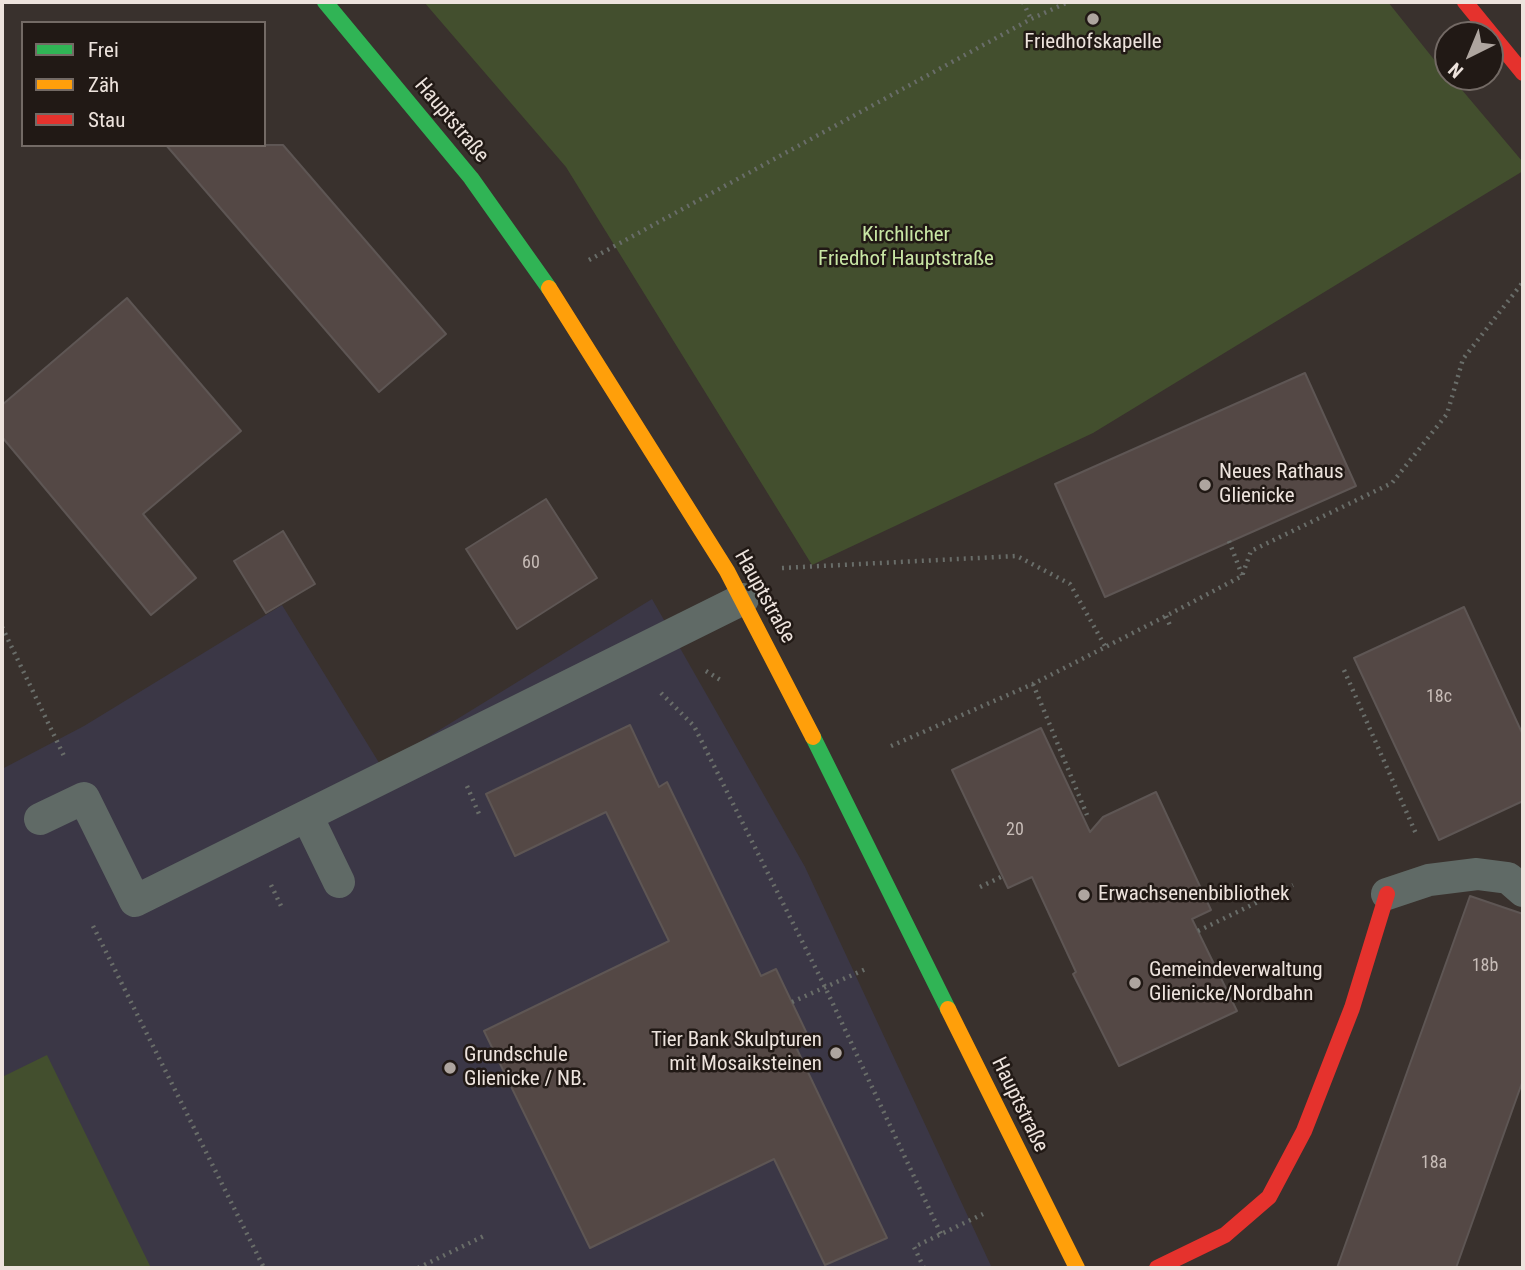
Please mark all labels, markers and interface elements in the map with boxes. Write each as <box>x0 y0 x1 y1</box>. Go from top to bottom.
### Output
marker: Friedhofskapelle <box>1085 11 1101 27</box>
legend <box>21 21 266 147</box>
north arrow <box>1434 21 1504 91</box>
place label: Friedhofskapelle <box>1024 30 1162 56</box>
text: Frei <box>88 38 119 62</box>
text: N <box>1444 58 1468 83</box>
text: Zäh <box>88 73 119 97</box>
street label: Hauptstraße <box>408 74 494 168</box>
text: Stau <box>88 108 125 132</box>
park label: Kirchlicher Friedhof Hauptstraße <box>818 223 994 273</box>
place label: Neues Rathaus Glienicke <box>1219 460 1344 510</box>
marker: Neues Rathaus Glienicke <box>1197 477 1213 493</box>
street label: Hauptstraße <box>728 546 800 648</box>
house number: 60 <box>522 552 540 574</box>
house number: 18c <box>1426 686 1452 708</box>
house number: 20 <box>1006 819 1024 841</box>
place label: Erwachsenenbibliothek <box>1098 882 1290 908</box>
marker: Erwachsenenbibliothek <box>1076 887 1092 903</box>
house number: 18b <box>1472 955 1498 977</box>
place label: Gemeindeverwaltung Glienicke/Nordbahn <box>1149 958 1323 1008</box>
marker: Gemeindeverwaltung Glienicke/Nordbahn <box>1127 975 1143 991</box>
place label: Tier Bank Skulpturen mit Mosaiksteinen <box>651 1028 822 1078</box>
place label: Grundschule Glienicke / NB. <box>464 1043 587 1093</box>
marker: Tier Bank Skulpturen mit Mosaiksteinen <box>828 1045 844 1061</box>
street label: Hauptstraße <box>985 1053 1053 1157</box>
marker: Grundschule Glienicke / NB. <box>442 1060 458 1076</box>
house number: 18a <box>1421 1152 1447 1174</box>

